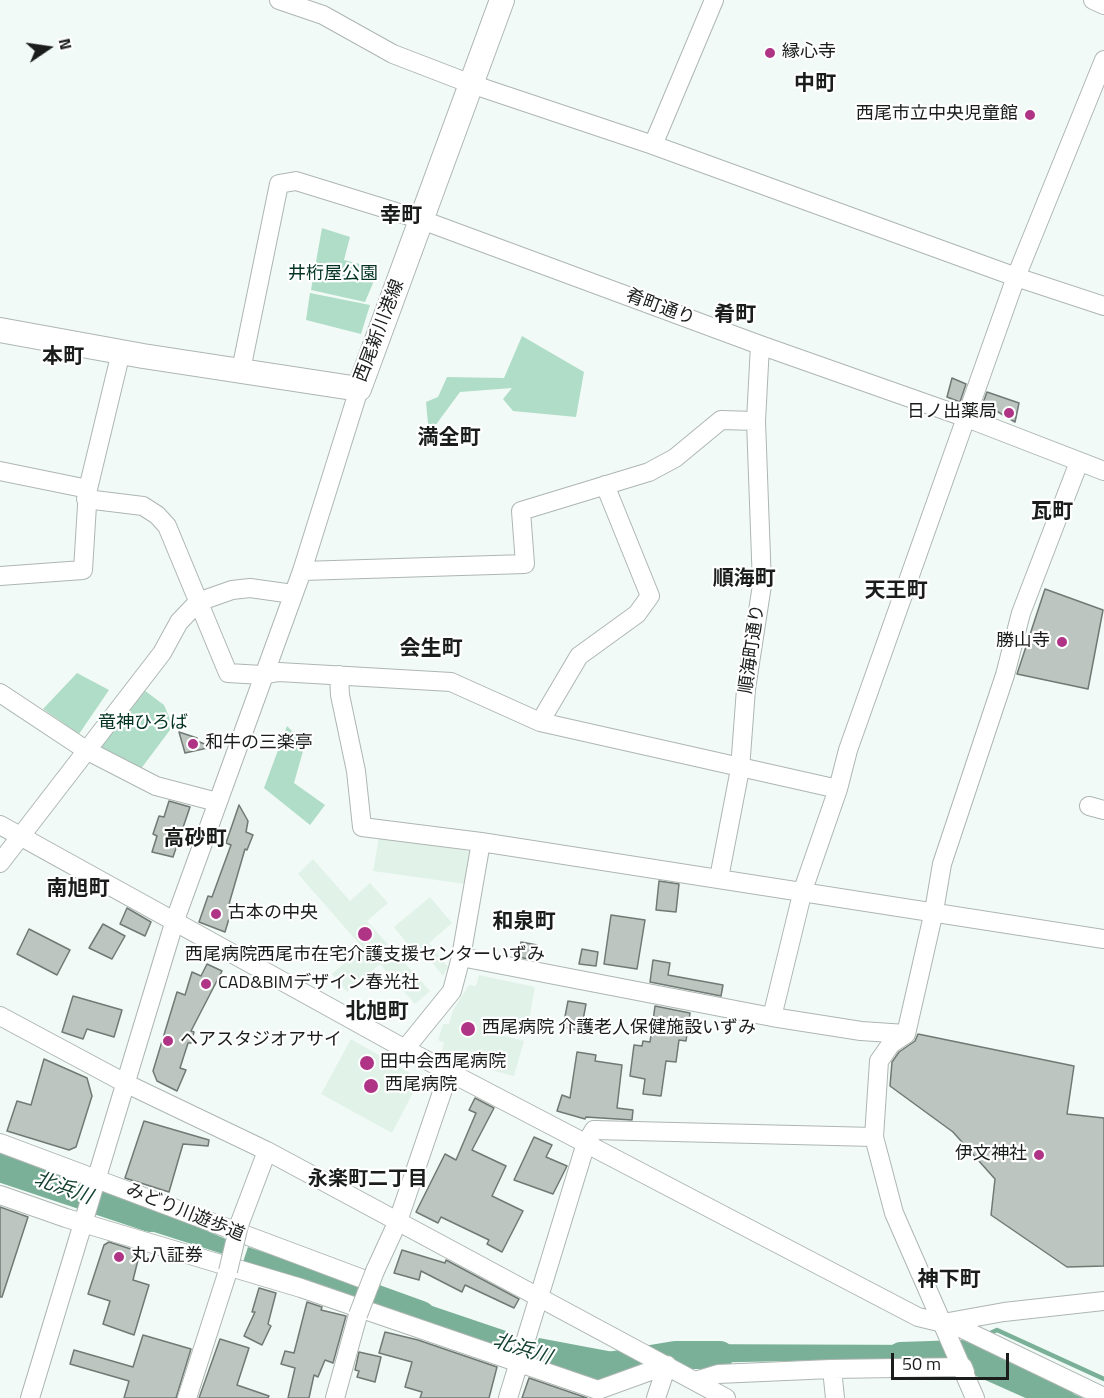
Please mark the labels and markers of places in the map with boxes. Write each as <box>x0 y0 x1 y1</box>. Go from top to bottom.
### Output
place label: 縁心寺 <box>782 42 836 64</box>
marker: 縁心寺 <box>763 46 777 60</box>
place label: 西尾市立中央児童館 <box>856 104 1018 126</box>
marker: 西尾市立中央児童館 <box>1023 108 1037 122</box>
place label: 日ノ出薬局 <box>907 402 997 424</box>
marker: 日ノ出薬局 <box>1002 406 1016 420</box>
place label: 勝山寺 <box>996 631 1050 653</box>
marker: 勝山寺 <box>1055 635 1069 649</box>
place label: 和牛の三楽亭 <box>205 733 313 755</box>
marker: 和牛の三楽亭 <box>186 737 200 751</box>
place label: 古本の中央 <box>228 903 318 925</box>
marker: 古本の中央 <box>209 907 223 921</box>
marker: 西尾病院西尾市在宅介護支援センターいずみ <box>356 925 374 943</box>
place label: 西尾病院西尾市在宅介護支援センターいずみ <box>185 945 545 967</box>
place label: CAD&BIMデザイン春光社 <box>218 973 419 995</box>
marker: CAD&BIMデザイン春光社 <box>199 977 213 991</box>
place label: 西尾病院 介護老人保健施設いずみ <box>482 1018 756 1040</box>
marker: 西尾病院 介護老人保健施設いずみ <box>459 1020 477 1038</box>
place label: ヘアスタジオアサイ <box>180 1030 342 1052</box>
marker: ヘアスタジオアサイ <box>161 1034 175 1048</box>
place label: 田中会西尾病院 <box>380 1052 506 1074</box>
marker: 田中会西尾病院 <box>358 1054 376 1072</box>
place label: 西尾病院 <box>385 1075 457 1097</box>
marker: 西尾病院 <box>362 1077 380 1095</box>
place label: 伊文神社 <box>955 1144 1027 1166</box>
marker: 伊文神社 <box>1032 1148 1046 1162</box>
place label: 丸八証券 <box>131 1246 203 1268</box>
marker: 丸八証券 <box>112 1250 126 1264</box>

